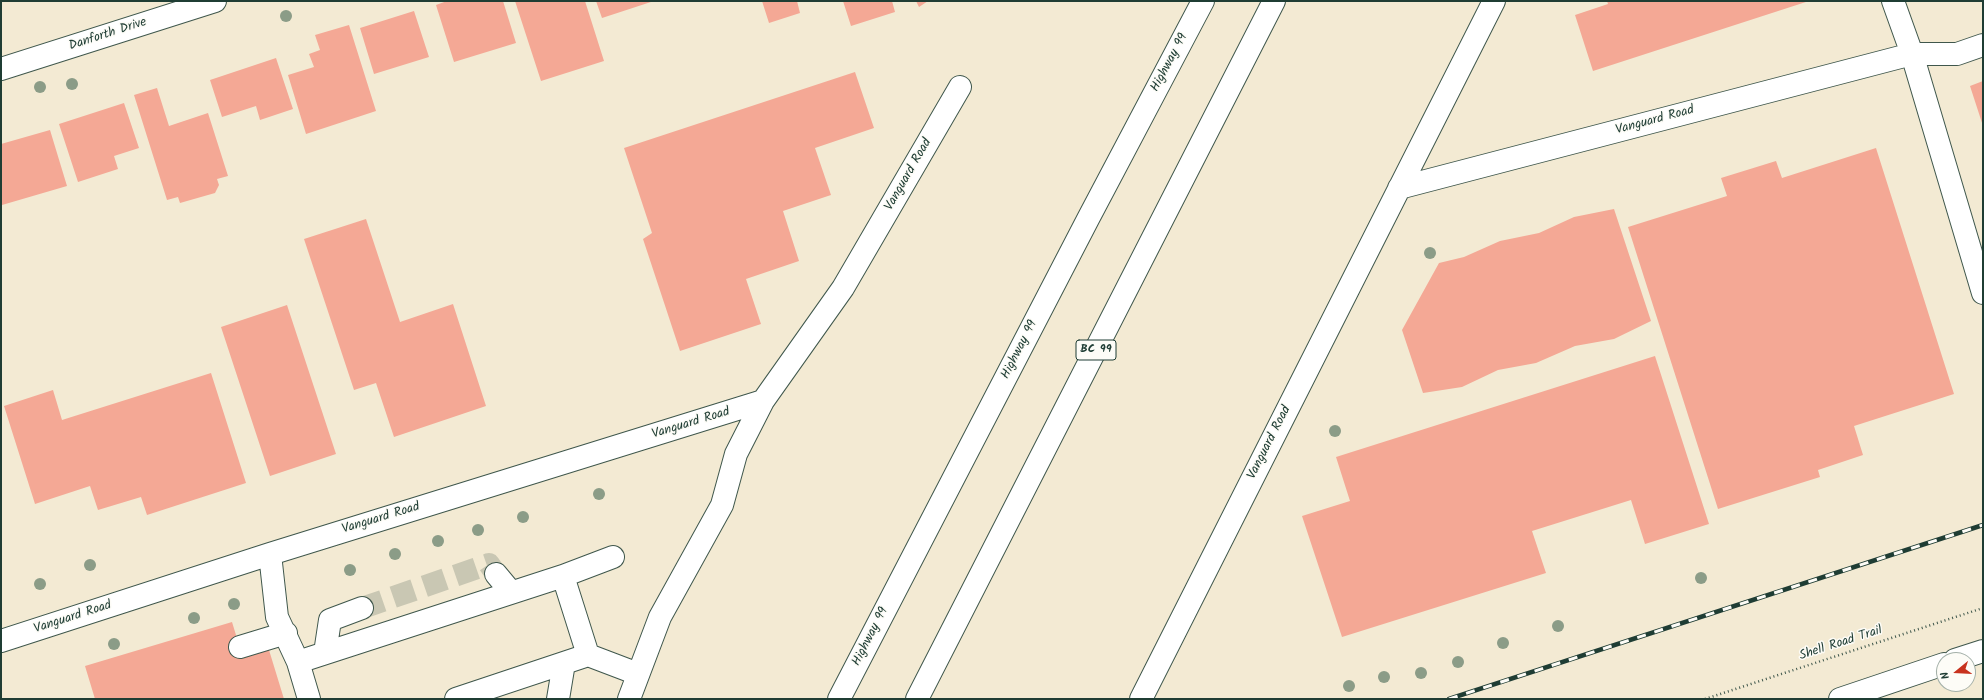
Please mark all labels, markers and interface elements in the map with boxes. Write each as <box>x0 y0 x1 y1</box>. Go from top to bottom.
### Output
street label: Danforth Drive <box>67 15 149 55</box>
street label: Highway 99 <box>1148 31 1192 95</box>
street label: Vanguard Road <box>1614 103 1696 139</box>
street label: Vanguard Road <box>882 136 936 214</box>
street label: Highway 99 <box>999 318 1041 382</box>
road number: BC 99 <box>1076 340 1116 360</box>
street label: Vanguard Road <box>1245 404 1295 482</box>
street label: Vanguard Road <box>650 405 732 443</box>
street label: Vanguard Road <box>340 500 422 538</box>
street label: Vanguard Road <box>32 598 114 638</box>
street label: Highway 99 <box>850 605 892 669</box>
street label: Shell Road Trail <box>1798 623 1884 665</box>
north arrow <box>1936 652 1976 692</box>
text: N <box>1936 669 1955 681</box>

